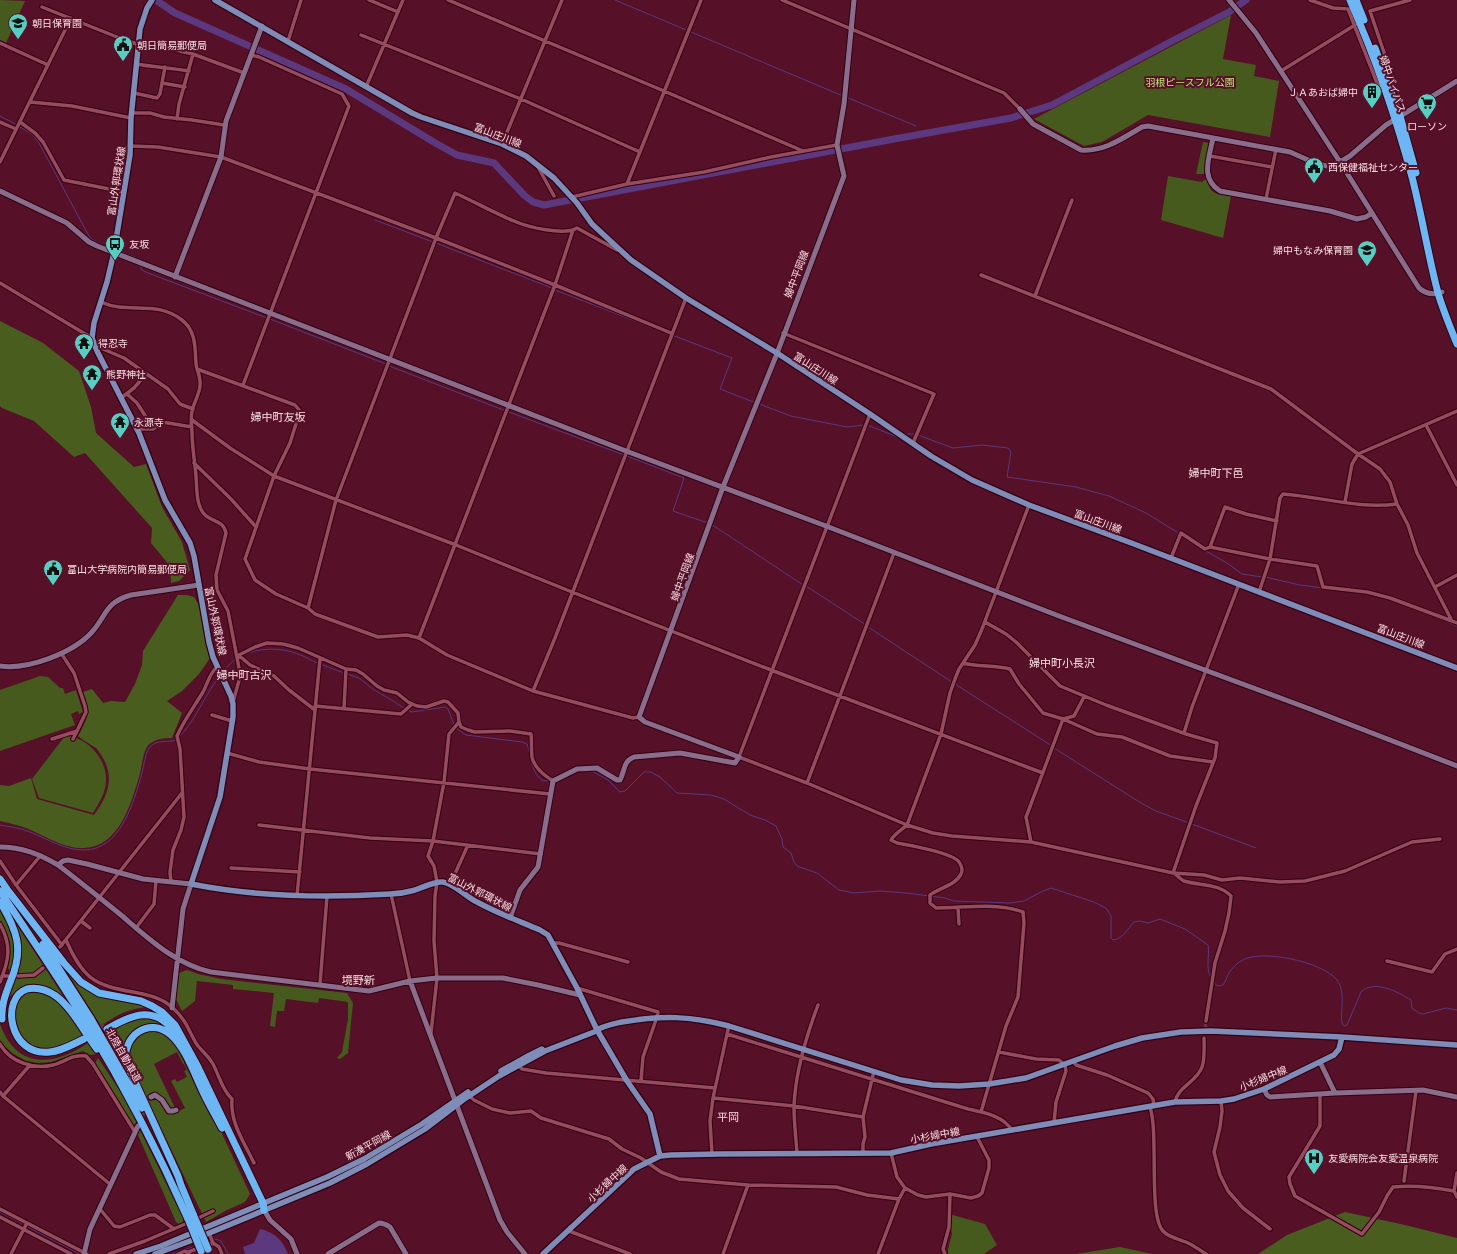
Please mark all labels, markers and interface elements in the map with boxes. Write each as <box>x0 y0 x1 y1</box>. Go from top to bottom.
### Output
school or university icon: 朝日保育園 <box>7 12 29 40</box>
place label: 朝日保育園 <box>32 18 82 30</box>
public building icon: 朝日簡易郵便局 <box>112 34 134 62</box>
place label: 朝日簡易郵便局 <box>137 40 207 52</box>
street label: 婦中バイパス <box>1377 54 1407 115</box>
park label: 羽根ピースフル公園 <box>1145 77 1235 89</box>
building icon: ＪＡあおば婦中 <box>1361 81 1383 109</box>
place label: ＪＡあおば婦中 <box>1288 87 1358 99</box>
supermarket icon: ローソン <box>1416 92 1438 120</box>
street label: 富山庄川線 <box>472 121 523 150</box>
place label: ローソン <box>1407 121 1447 133</box>
street label: 富山外郭環状線 <box>106 146 128 217</box>
public building icon: 西保健福祉センター <box>1303 156 1325 184</box>
place label: 西保健福祉センター <box>1328 162 1418 174</box>
bus stop icon: 友坂 <box>104 233 126 261</box>
place label: 友坂 <box>129 239 149 251</box>
school or university icon: 婦中もなみ保育園 <box>1356 239 1378 267</box>
place label: 婦中もなみ保育園 <box>1273 245 1353 257</box>
street label: 婦中平岡線 <box>782 249 811 300</box>
temple icon: 得忍寺 <box>73 332 95 360</box>
place label: 得忍寺 <box>98 338 128 350</box>
street label: 富山庄川線 <box>791 350 840 387</box>
temple icon: 熊野神社 <box>81 363 103 391</box>
place label: 熊野神社 <box>106 369 146 381</box>
temple icon: 永源寺 <box>109 411 131 439</box>
district label: 婦中町友坂 <box>251 411 306 424</box>
place label: 永源寺 <box>134 417 164 429</box>
district label: 婦中町下邑 <box>1189 467 1244 480</box>
street label: 富山庄川線 <box>1072 508 1123 536</box>
street label: 婦中平岡線 <box>669 552 697 603</box>
public building icon: 富山大学病院内簡易郵便局 <box>42 558 64 586</box>
place label: 富山大学病院内簡易郵便局 <box>67 564 187 576</box>
street label: 富山外郭環状線 <box>202 586 228 657</box>
street label: 富山庄川線 <box>1375 622 1426 651</box>
district label: 婦中町小長沢 <box>1029 657 1095 670</box>
district label: 婦中町古沢 <box>217 669 272 682</box>
street label: 富山外郭環状線 <box>446 872 513 914</box>
district label: 境野新 <box>342 974 375 987</box>
street label: 北陸自動車道 <box>103 1027 143 1084</box>
street label: 小杉婦中線 <box>1238 1064 1289 1094</box>
district label: 平岡 <box>717 1111 739 1124</box>
street label: 小杉婦中線 <box>910 1126 961 1146</box>
street label: 新湊平岡線 <box>344 1129 393 1163</box>
hospital icon: 友愛病院会友愛温泉病院 <box>1303 1147 1325 1175</box>
place label: 友愛病院会友愛温泉病院 <box>1328 1153 1438 1165</box>
street label: 小杉婦中線 <box>585 1162 630 1205</box>

